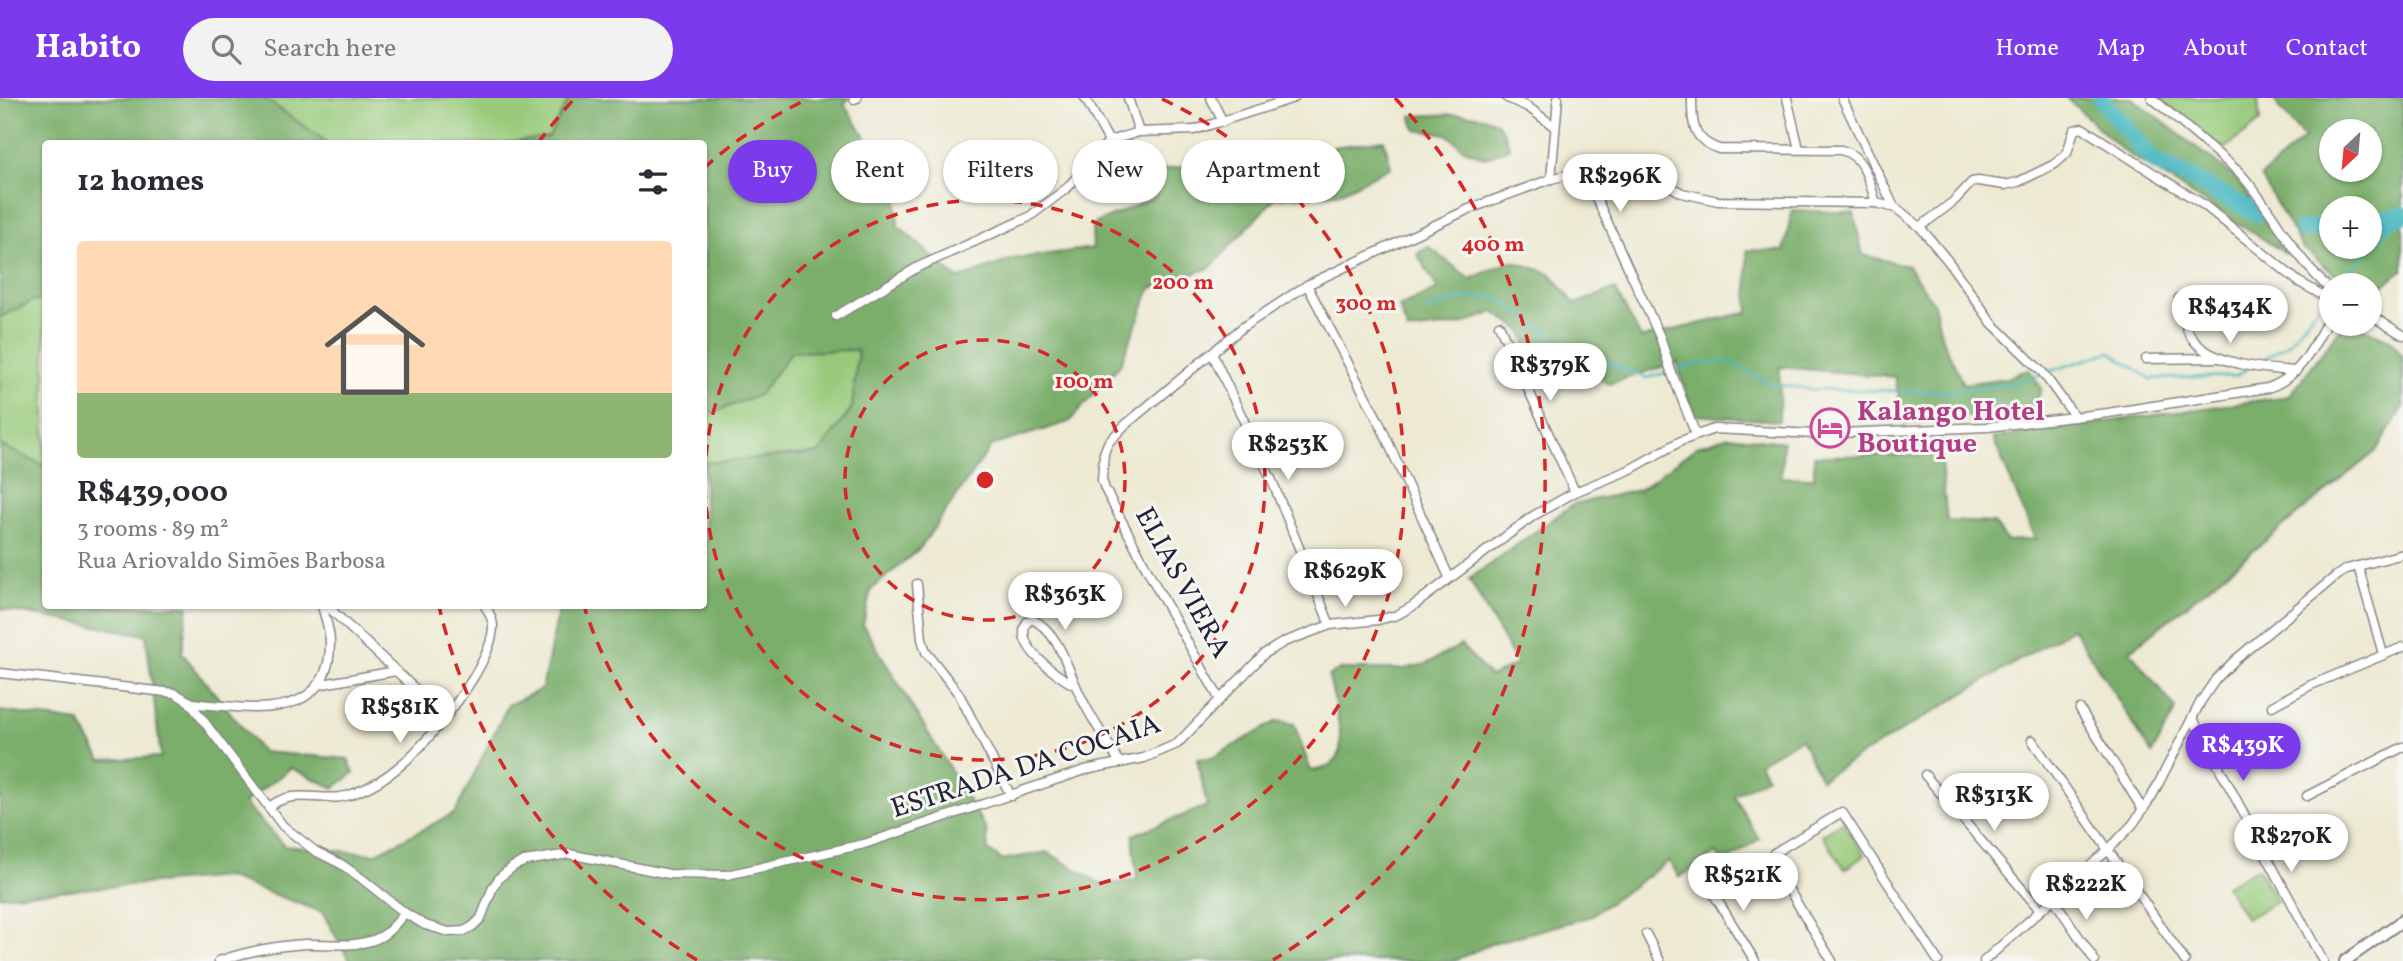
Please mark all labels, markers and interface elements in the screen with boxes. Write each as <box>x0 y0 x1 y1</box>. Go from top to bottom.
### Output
search box <box>183 18 673 81</box>
text: Habito <box>35 26 141 72</box>
icon: search <box>207 30 245 68</box>
text: Search here <box>263 31 396 67</box>
text: Home <box>1995 32 2059 66</box>
text: Map <box>2097 32 2145 66</box>
text: About <box>2183 32 2248 66</box>
text: Contact <box>2286 32 2368 66</box>
north arrow <box>2319 119 2382 182</box>
map controls <box>2319 119 2382 336</box>
chip: Buy <box>728 140 817 203</box>
chip: Rent <box>831 140 929 203</box>
chip: Filters <box>943 140 1058 203</box>
chip: New <box>1072 140 1167 203</box>
chip: Apartment <box>1181 140 1345 203</box>
pin: R$296K <box>1563 155 1677 214</box>
text: 12 homes <box>77 161 204 203</box>
text: R$296K <box>1578 161 1662 193</box>
icon: filters <box>634 163 672 201</box>
button: + <box>2319 196 2382 259</box>
text: 400 m <box>1462 231 1524 260</box>
text: 200 m <box>1152 269 1214 298</box>
button: − <box>2319 273 2382 336</box>
pin: R$434K <box>2173 286 2287 345</box>
icon: home <box>312 287 438 413</box>
text: 300 m <box>1336 290 1396 319</box>
text: R$434K <box>2188 292 2272 324</box>
pin: R$379K <box>1493 344 1607 403</box>
text: R$379K <box>1510 350 1590 382</box>
text: 100 m <box>1054 368 1114 397</box>
place label: Kalango Hotel Boutique <box>1857 393 2045 464</box>
hotel icon: Kalango Hotel Boutique <box>1809 407 1851 449</box>
pin: R$253K <box>1231 422 1345 482</box>
text: R$253K <box>1248 429 1328 461</box>
centre of rings <box>973 468 997 492</box>
text: R$439,000 <box>77 472 228 514</box>
street label: ELIAS VIERA <box>1124 500 1240 666</box>
text: 3 rooms · 89 m² <box>77 514 229 546</box>
text: Rua Ariovaldo Simões Barbosa <box>77 546 386 578</box>
pin: R$629K <box>1288 550 1402 609</box>
text: R$629K <box>1304 556 1386 588</box>
pin: R$363K <box>1008 573 1122 632</box>
text: R$363K <box>1024 579 1106 611</box>
pin: R$581K <box>343 686 457 745</box>
text: R$581K <box>361 692 439 724</box>
street label: ESTRADA DA COCAIA <box>886 705 1166 829</box>
pin: R$439K <box>2186 724 2300 783</box>
text: R$439K <box>2202 730 2284 762</box>
pin: R$313K <box>1937 774 2051 833</box>
text: R$313K <box>1955 780 2033 812</box>
pin: R$270K <box>2234 814 2348 874</box>
text: R$270K <box>2250 821 2332 853</box>
pin: R$521K <box>1686 854 1800 913</box>
text: R$521K <box>1704 860 1782 892</box>
pin: R$222K <box>2029 862 2143 922</box>
text: R$222K <box>2045 869 2127 901</box>

